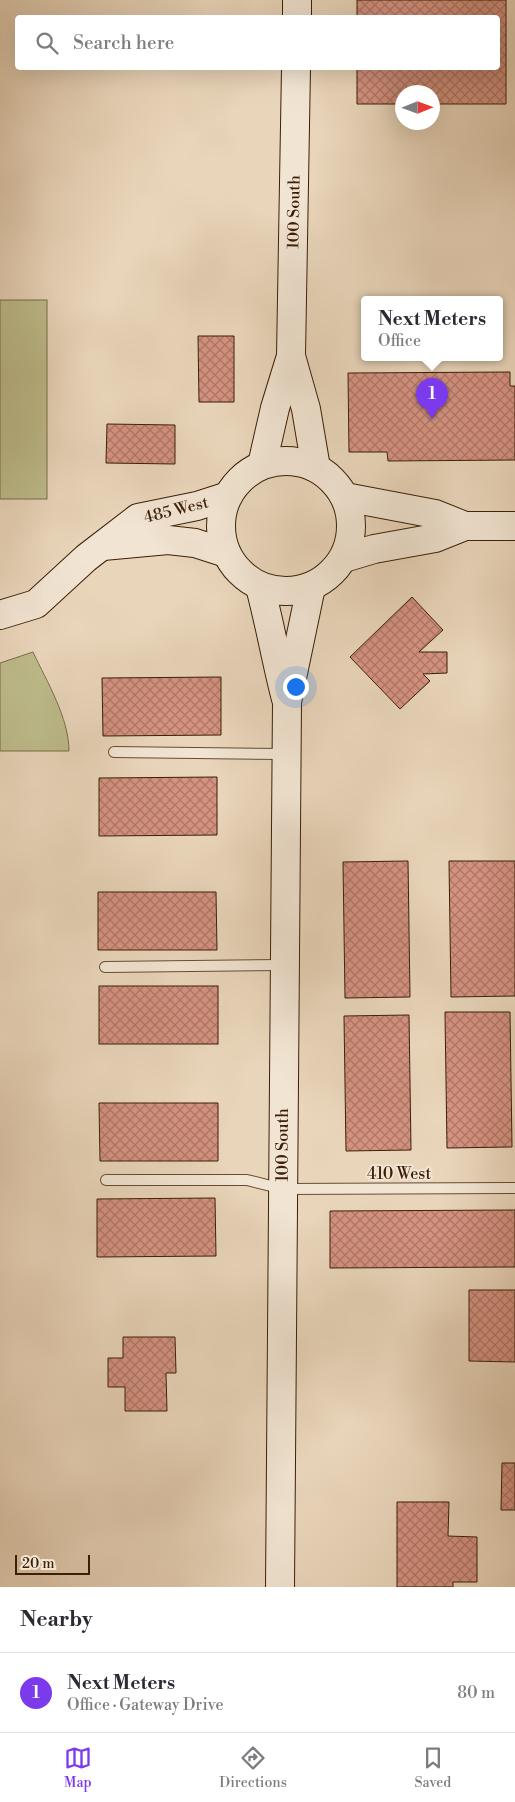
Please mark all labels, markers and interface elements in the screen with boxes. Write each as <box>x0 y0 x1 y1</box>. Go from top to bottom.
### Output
search box <box>15 15 500 70</box>
icon: search <box>33 29 61 57</box>
text: Search here <box>73 31 174 55</box>
north arrow <box>395 85 440 130</box>
street label: 100 South <box>283 175 305 249</box>
popup <box>361 296 503 361</box>
text: Next Meters <box>378 307 486 331</box>
text: Office <box>378 331 421 351</box>
pin: 1 <box>416 378 448 419</box>
street label: 485 West <box>142 492 211 528</box>
your location <box>283 674 309 700</box>
street label: 100 South <box>273 1108 293 1182</box>
street label: 410 West <box>367 1164 431 1184</box>
scale bar <box>15 1552 90 1575</box>
text: 20 m <box>22 1555 54 1573</box>
text: Nearby <box>20 1607 93 1633</box>
text: Next Meters <box>67 1671 175 1695</box>
text: 1 <box>32 1683 40 1703</box>
text: 80 m <box>457 1683 495 1703</box>
text: Office · Gateway Drive <box>67 1695 224 1715</box>
tab: Map <box>64 1744 92 1792</box>
tab: Directions <box>219 1744 287 1792</box>
tab: Saved <box>414 1744 451 1792</box>

